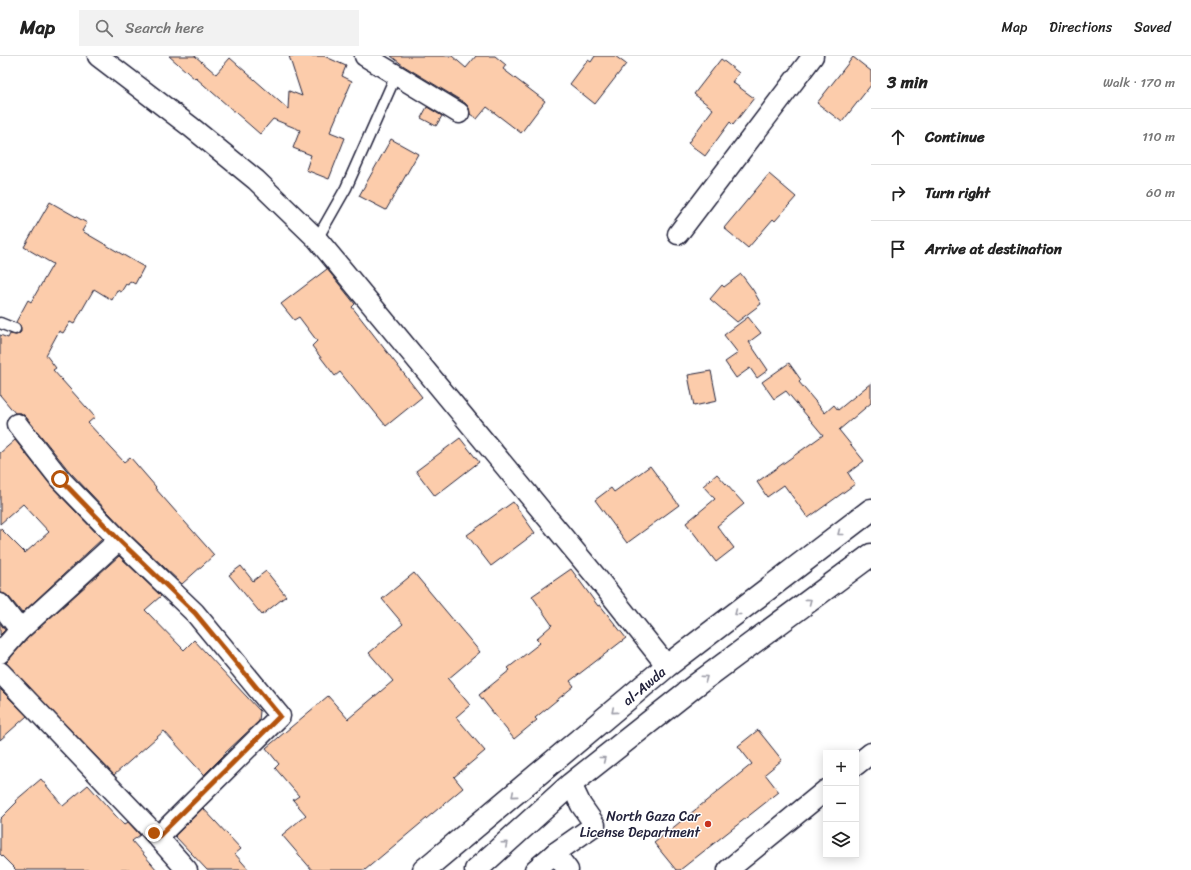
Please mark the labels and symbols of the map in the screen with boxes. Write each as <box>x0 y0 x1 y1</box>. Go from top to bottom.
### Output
route start <box>51 470 69 488</box>
one-way arrow <box>838 529 845 536</box>
one-way arrow <box>805 598 812 605</box>
one-way arrow <box>734 608 741 615</box>
street label: al-Awda <box>617 660 673 712</box>
one-way arrow <box>700 676 707 683</box>
one-way arrow <box>611 707 618 714</box>
one-way arrow <box>598 756 605 763</box>
one-way arrow <box>511 790 518 797</box>
place label: North Gaza Car License Department <box>580 804 701 845</box>
marker: North Gaza Car License Department <box>703 819 713 829</box>
route end <box>145 824 163 842</box>
one-way arrow <box>500 841 508 849</box>

